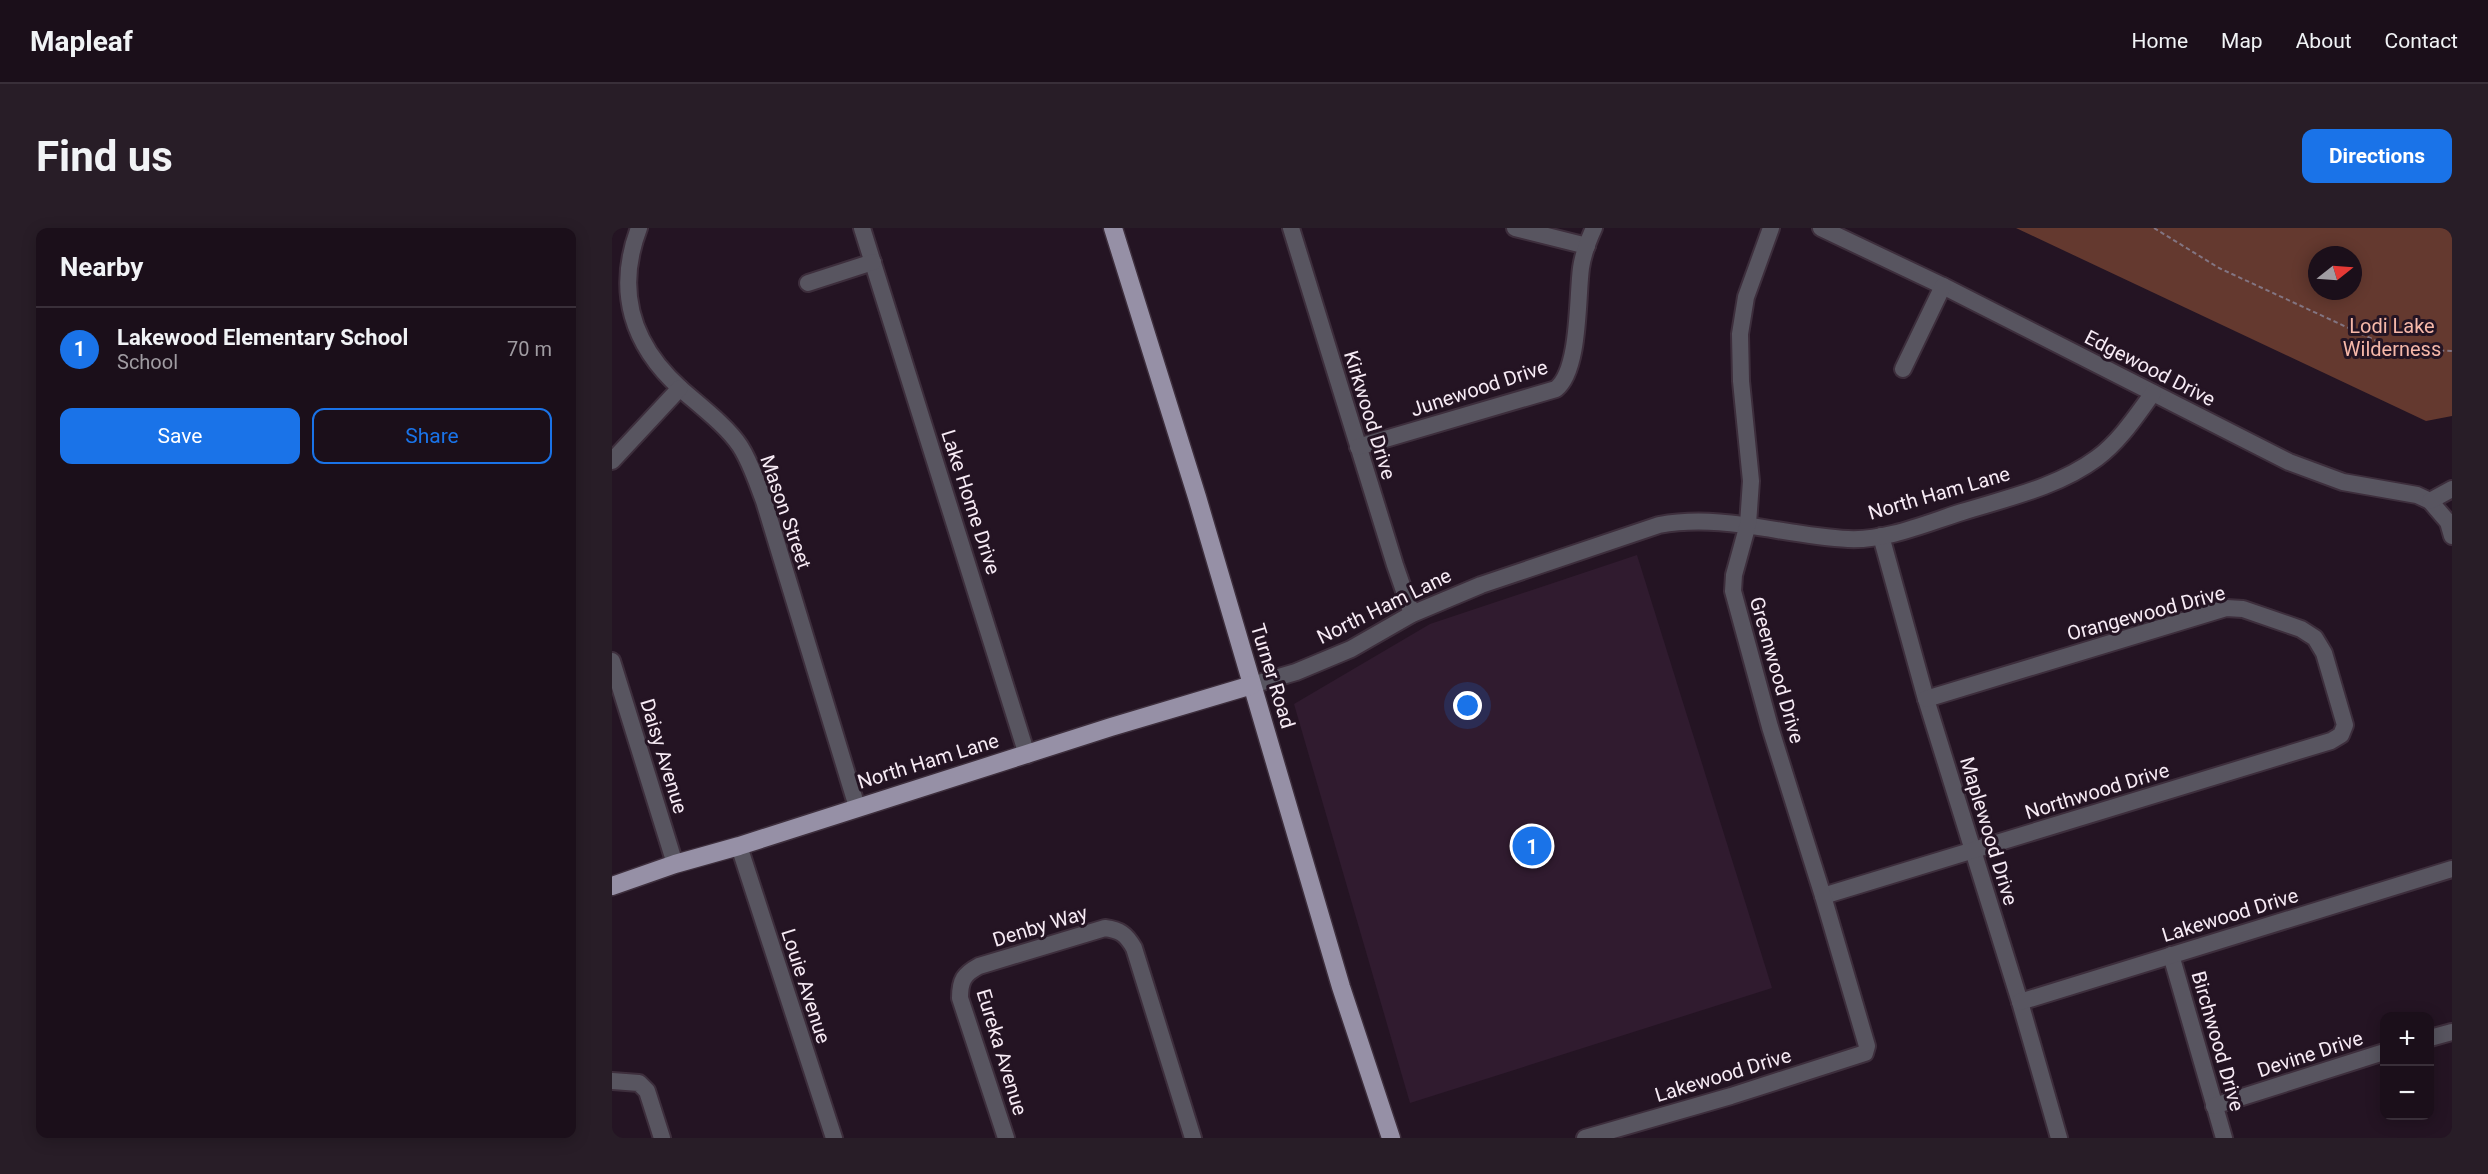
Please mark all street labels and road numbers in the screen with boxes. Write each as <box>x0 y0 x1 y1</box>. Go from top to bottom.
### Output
street label: Edgewood Drive <box>2081 325 2219 411</box>
street label: Kirkwood Drive <box>1339 348 1401 482</box>
street label: Junewood Drive <box>1407 355 1551 421</box>
street label: Lake Home Drive <box>936 427 1006 577</box>
street label: Mason Street <box>755 452 817 572</box>
street label: North Ham Lane <box>1865 461 2013 525</box>
street label: North Ham Lane <box>1313 563 1455 649</box>
street label: Orangewood Drive <box>2064 580 2228 646</box>
street label: Greenwood Drive <box>1745 594 1809 746</box>
street label: Turner Road <box>1246 621 1300 731</box>
street label: Daisy Avenue <box>635 696 693 816</box>
street label: North Ham Lane <box>854 728 1002 794</box>
street label: Maplewood Drive <box>1955 754 2023 908</box>
street label: Northwood Drive <box>2022 758 2172 824</box>
street label: Lakewood Drive <box>2159 883 2301 947</box>
street label: Denby Way <box>990 900 1091 952</box>
street label: Louie Avenue <box>776 926 836 1046</box>
street label: Birchwood Drive <box>2187 968 2249 1114</box>
street label: Eureka Avenue <box>971 986 1033 1118</box>
street label: Devine Drive <box>2254 1026 2366 1082</box>
street label: Lakewood Drive <box>1652 1043 1794 1107</box>

